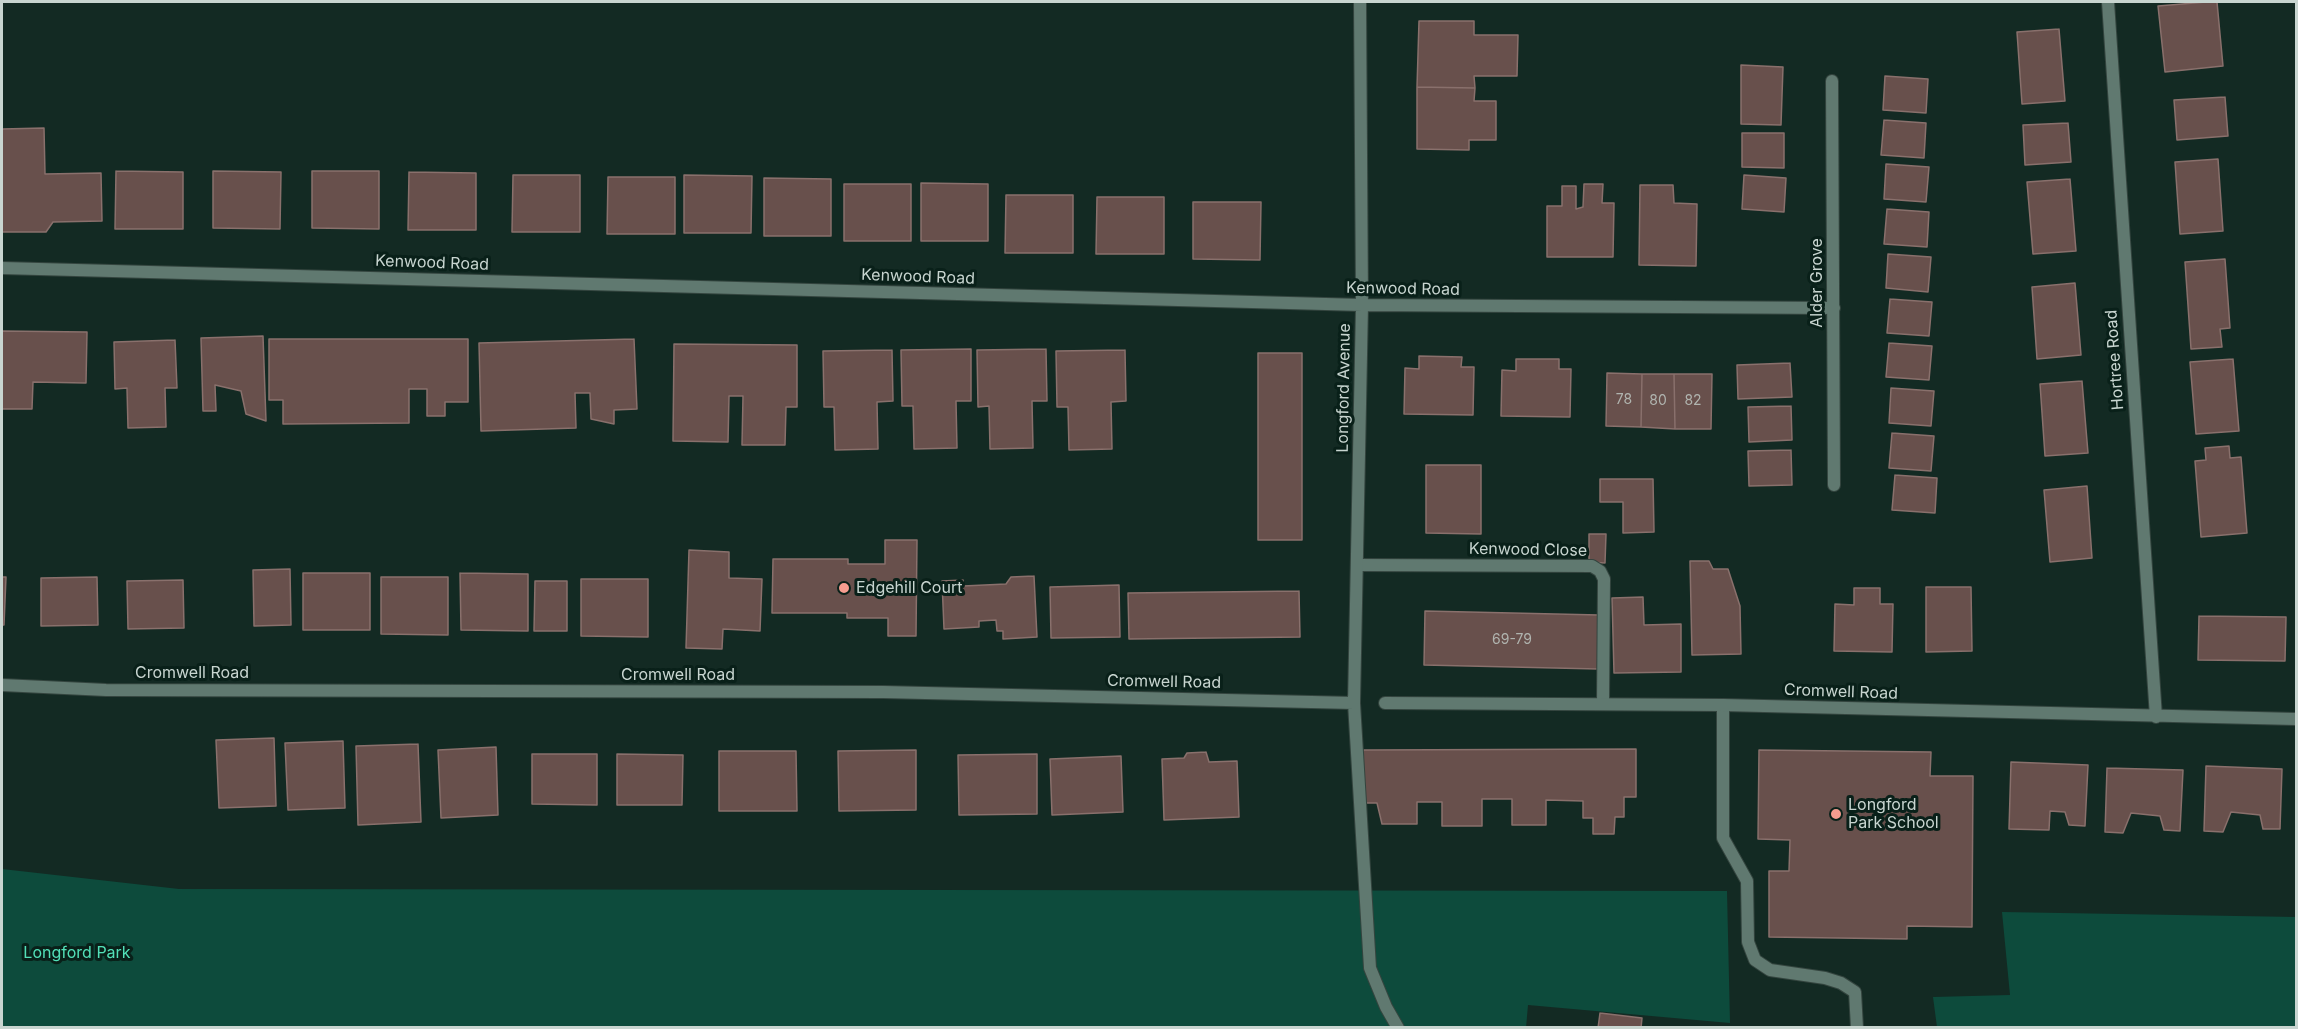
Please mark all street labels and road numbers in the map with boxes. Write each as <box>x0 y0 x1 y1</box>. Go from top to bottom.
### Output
street label: Alder Grove <box>1807 238 1827 328</box>
street label: Kenwood Road <box>375 251 489 275</box>
street label: Kenwood Road <box>861 265 975 289</box>
street label: Kenwood Road <box>1346 278 1460 300</box>
street label: Hortree Road <box>2102 309 2128 411</box>
street label: Longford Avenue <box>1333 323 1355 453</box>
street label: Kenwood Close <box>1469 539 1587 561</box>
street label: Cromwell Road <box>135 663 249 683</box>
street label: Cromwell Road <box>621 665 735 685</box>
street label: Cromwell Road <box>1107 671 1221 693</box>
street label: Cromwell Road <box>1784 680 1898 704</box>

